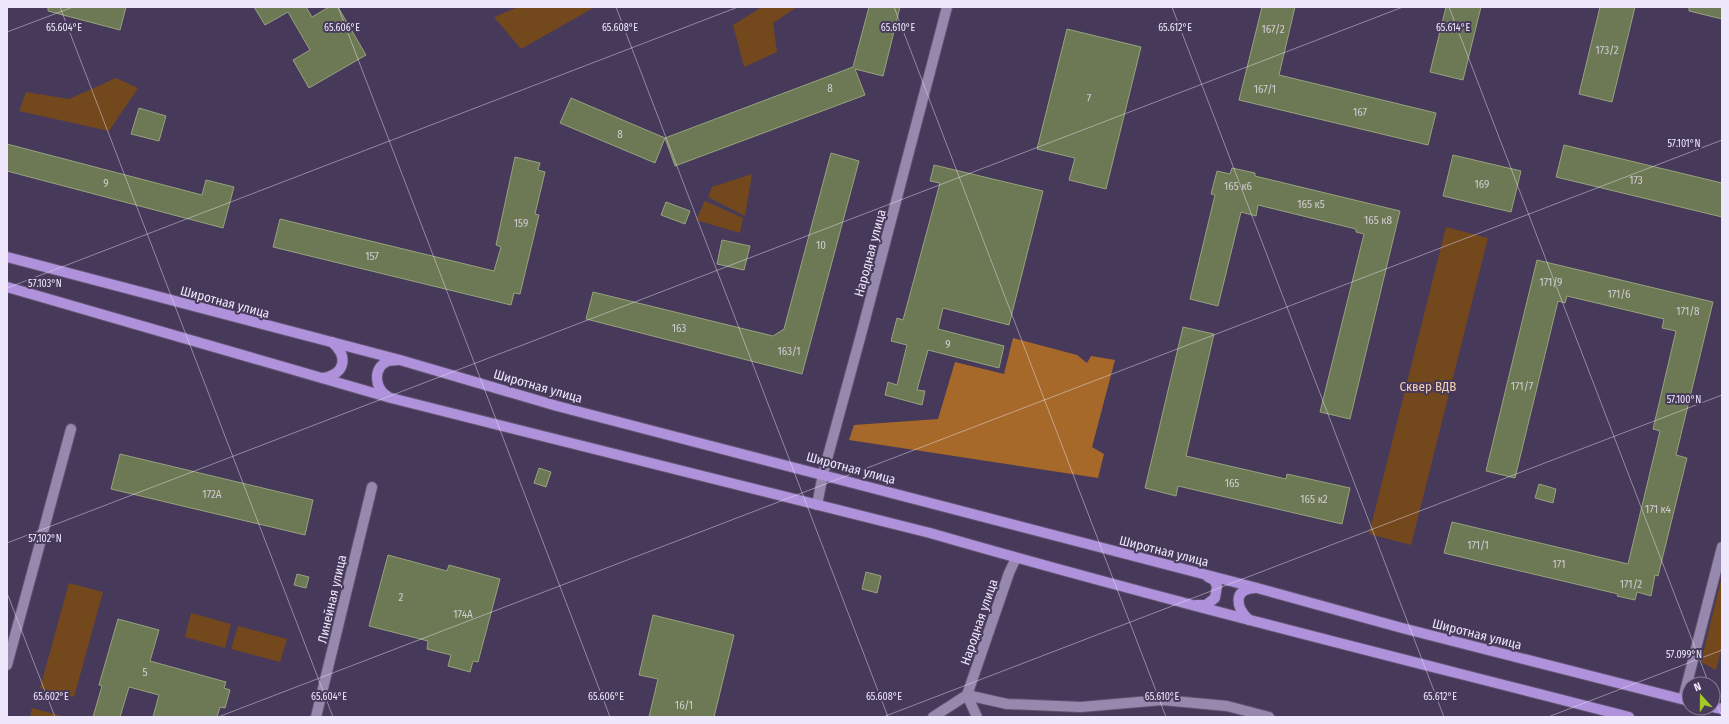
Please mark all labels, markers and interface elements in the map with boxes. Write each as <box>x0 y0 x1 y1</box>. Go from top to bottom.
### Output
text: 65.604°E <box>46 22 82 34</box>
text: 65.606°E <box>324 22 360 34</box>
text: 65.608°E <box>602 22 638 34</box>
text: 65.610°E <box>881 22 916 34</box>
text: 65.612°E <box>1158 22 1192 34</box>
text: 65.614°E <box>1436 22 1470 34</box>
house number: 167/2 <box>1261 23 1285 36</box>
house number: 173/2 <box>1596 44 1619 57</box>
house number: 8 <box>827 82 833 95</box>
house number: 167/1 <box>1254 83 1276 96</box>
house number: 7 <box>1087 92 1092 105</box>
house number: 167 <box>1353 106 1368 119</box>
house number: 8 <box>617 128 623 141</box>
text: 57.101°N <box>1667 138 1701 150</box>
house number: 173 <box>1629 174 1643 187</box>
house number: 9 <box>103 177 109 190</box>
house number: 169 <box>1475 178 1489 191</box>
house number: 165 к6 <box>1224 180 1252 193</box>
house number: 165 к5 <box>1297 198 1325 211</box>
street label: Народная улица <box>851 208 889 298</box>
house number: 165 к8 <box>1364 214 1392 227</box>
house number: 159 <box>514 217 528 230</box>
house number: 10 <box>816 239 826 252</box>
house number: 157 <box>365 250 379 263</box>
house number: 171/9 <box>1540 276 1562 289</box>
text: 57.103°N <box>28 278 62 290</box>
street label: Широтная улица <box>179 283 271 321</box>
house number: 171/6 <box>1607 288 1631 301</box>
house number: 171/8 <box>1676 305 1700 318</box>
house number: 163 <box>672 322 686 335</box>
house number: 9 <box>945 338 951 351</box>
house number: 163/1 <box>777 345 801 358</box>
street label: Широтная улица <box>492 366 584 406</box>
park label: Сквер ВДВ <box>1400 379 1456 394</box>
house number: 171/7 <box>1511 380 1534 393</box>
text: 57.100°N <box>1667 394 1701 406</box>
street label: Широтная улица <box>805 449 897 487</box>
house number: 165 <box>1225 477 1239 490</box>
house number: 172А <box>202 488 222 501</box>
house number: 165 к2 <box>1300 493 1328 506</box>
house number: 171 к4 <box>1645 503 1672 516</box>
text: 57.102°N <box>28 533 62 545</box>
street label: Широтная улица <box>1118 533 1210 569</box>
house number: 171/1 <box>1467 539 1489 552</box>
street label: Линейная улица <box>315 553 349 645</box>
house number: 171 <box>1553 558 1565 571</box>
street label: Народная улица <box>957 577 1001 667</box>
house number: 171/2 <box>1620 578 1642 591</box>
house number: 2 <box>399 591 404 604</box>
house number: 174А <box>453 608 473 621</box>
street label: Широтная улица <box>1431 616 1523 652</box>
text: 57.099°N <box>1666 649 1702 661</box>
house number: 5 <box>142 666 148 679</box>
north arrow <box>1681 676 1721 716</box>
text: N <box>1692 680 1703 694</box>
text: 65.602°E <box>33 691 69 703</box>
text: 65.604°E <box>311 691 347 703</box>
text: 65.606°E <box>588 691 624 703</box>
text: 65.608°E <box>866 691 902 703</box>
text: 65.610°E <box>1145 691 1180 703</box>
text: 65.612°E <box>1423 691 1457 703</box>
house number: 16/1 <box>675 699 693 712</box>

